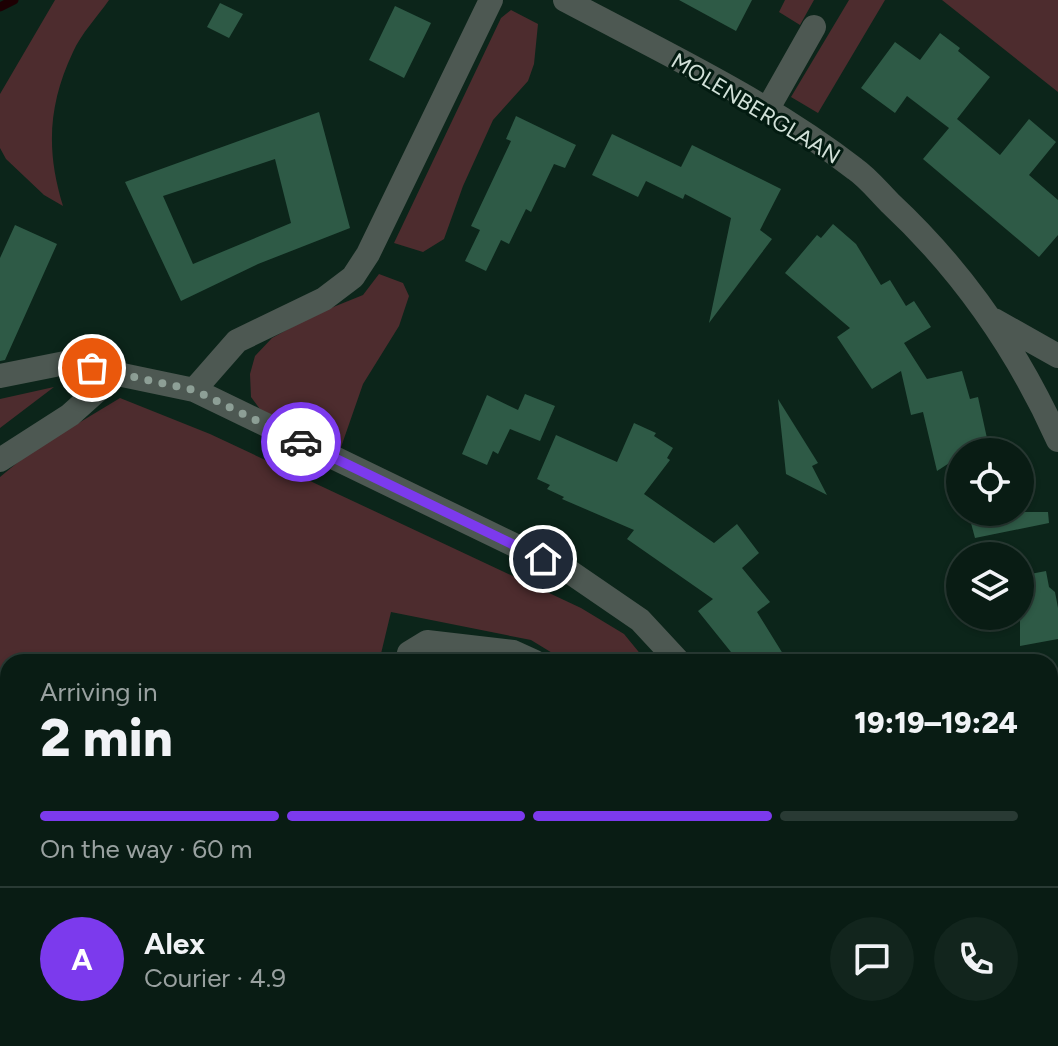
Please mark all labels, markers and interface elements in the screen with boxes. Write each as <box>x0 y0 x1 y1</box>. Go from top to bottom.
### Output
street label: MOLENBERGLAAN <box>666 47 845 170</box>
pin <box>58 334 126 402</box>
icon: bag <box>70 346 114 390</box>
courier <box>261 402 341 482</box>
icon: car <box>279 420 323 464</box>
map controls <box>946 438 1034 630</box>
button: locate <box>946 438 1034 526</box>
pin <box>509 525 577 593</box>
icon: home <box>521 537 565 581</box>
button: layers <box>946 542 1034 630</box>
text: Arriving in <box>40 676 158 708</box>
text: 19:19–19:24 <box>854 704 1018 741</box>
text: 2 min <box>40 707 173 769</box>
text: On the way · 60 m <box>40 833 252 865</box>
button: chat <box>830 917 914 1001</box>
button: phone <box>934 917 1018 1001</box>
text: Alex <box>144 925 205 962</box>
text: A <box>71 941 93 978</box>
text: Courier · 4.9 <box>144 962 286 994</box>

